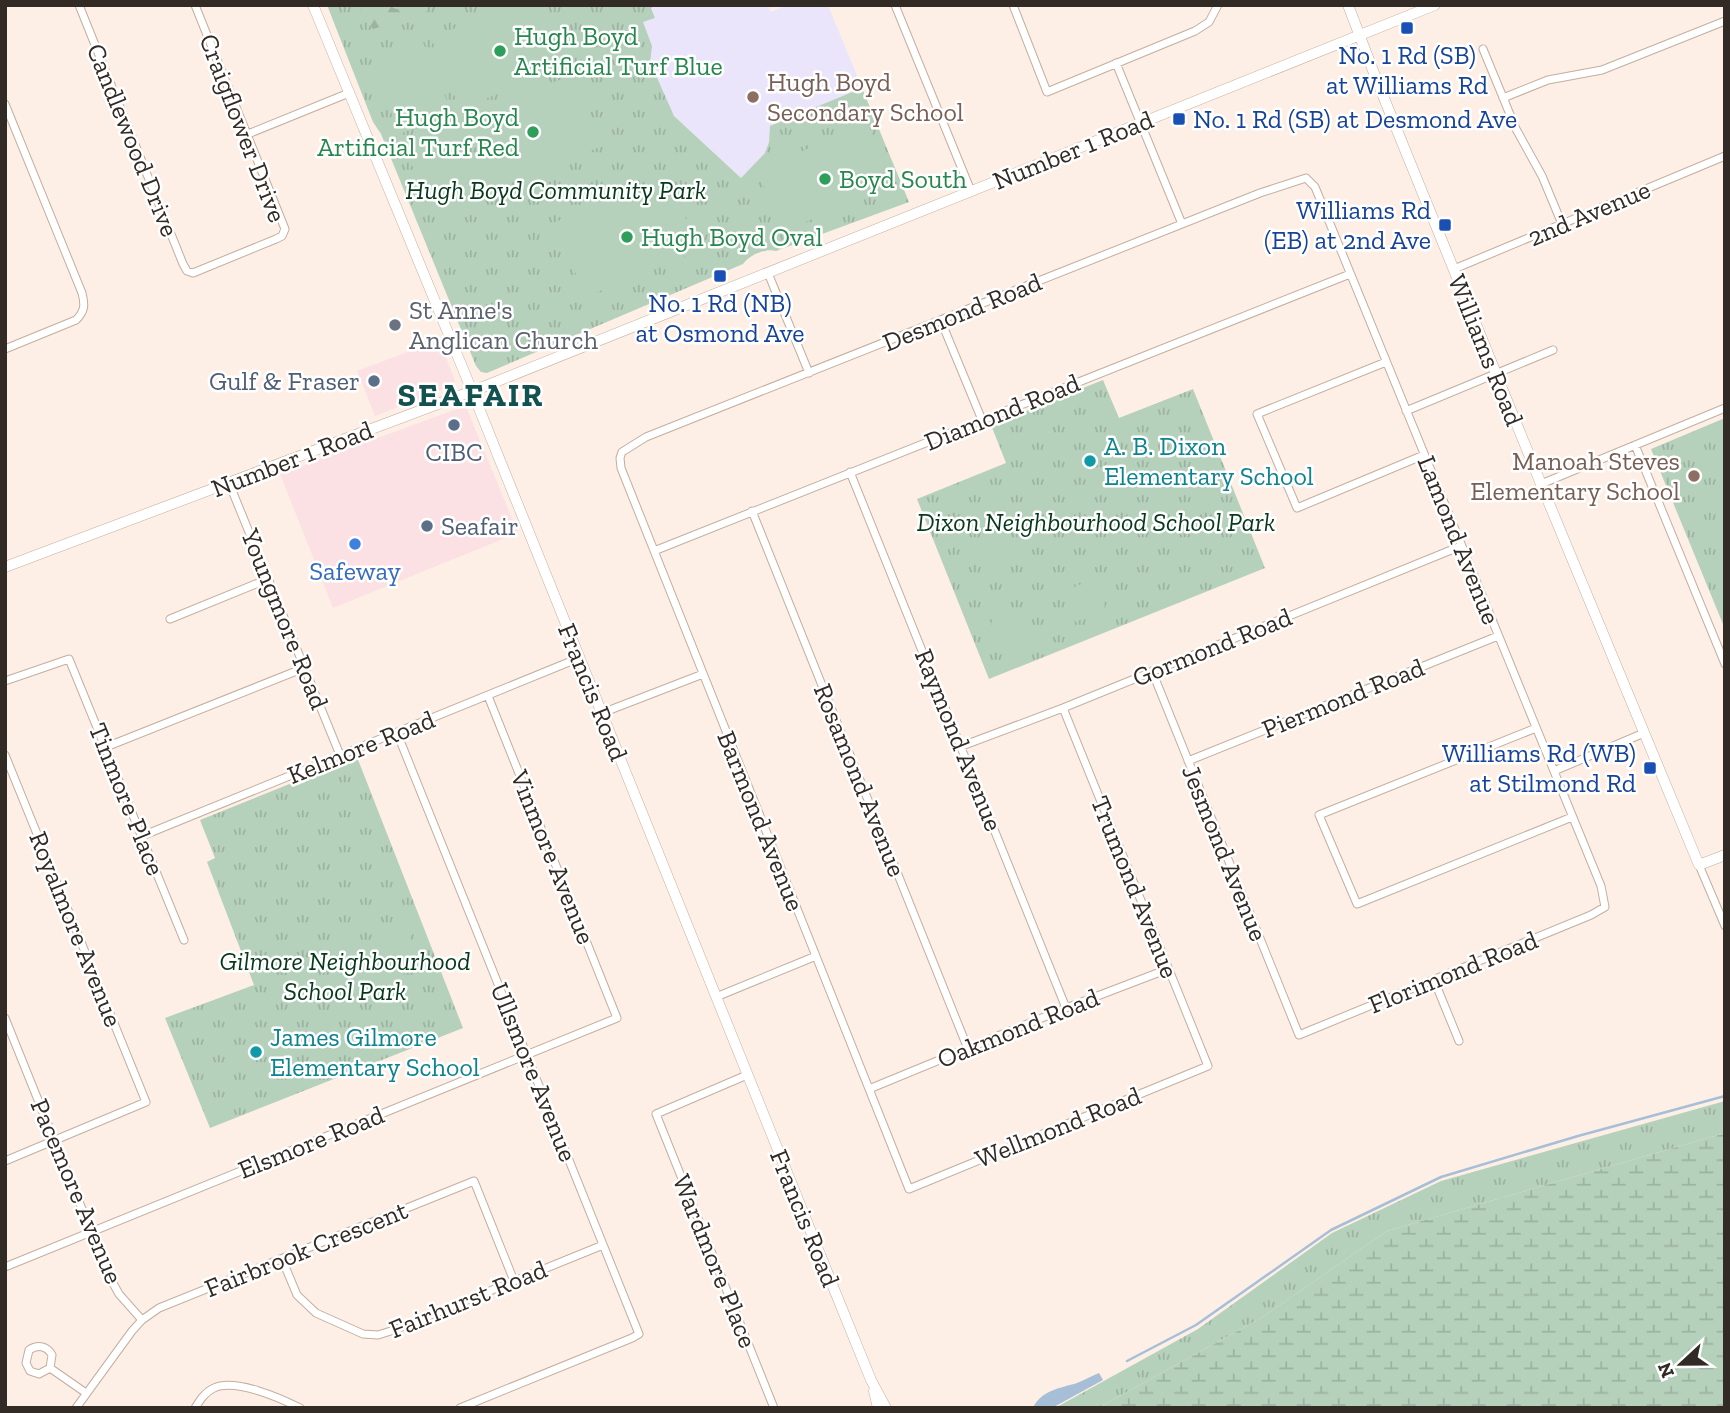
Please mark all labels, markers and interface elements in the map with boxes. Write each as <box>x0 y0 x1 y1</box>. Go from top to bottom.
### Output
place label: Hugh Boyd Artificial Turf Blue <box>514 20 723 82</box>
marker: No. 1 Rd (SB) at Williams Rd <box>1399 20 1415 36</box>
street label: Craigflower Drive <box>192 29 294 227</box>
street label: Candlewood Drive <box>80 39 186 241</box>
place label: No. 1 Rd (SB) at Williams Rd <box>1326 39 1488 101</box>
marker: Hugh Boyd Artificial Turf Blue <box>492 43 508 59</box>
place label: Hugh Boyd Secondary School <box>767 66 964 128</box>
marker: Hugh Boyd Secondary School <box>745 89 761 105</box>
place label: Hugh Boyd Artificial Turf Red <box>317 101 519 163</box>
street label: Number 1 Road <box>988 103 1158 197</box>
place label: No. 1 Rd (SB) at Desmond Ave <box>1193 103 1517 135</box>
marker: No. 1 Rd (SB) at Desmond Ave <box>1171 111 1187 127</box>
marker: Hugh Boyd Artificial Turf Red <box>525 124 541 140</box>
place label: Boyd South <box>839 163 967 195</box>
marker: Boyd South <box>817 171 833 187</box>
street label: 2nd Avenue <box>1523 173 1655 253</box>
park label: Hugh Boyd Community Park <box>406 174 706 206</box>
place label: Williams Rd (EB) at 2nd Ave <box>1264 194 1431 256</box>
marker: Williams Rd (EB) at 2nd Ave <box>1437 217 1453 233</box>
place label: Hugh Boyd Oval <box>641 221 823 253</box>
marker: Hugh Boyd Oval <box>619 229 635 245</box>
street label: Desmond Road <box>878 266 1046 358</box>
marker: No. 1 Rd (NB) at Osmond Ave <box>712 268 728 284</box>
street label: Williams Road <box>1441 270 1531 430</box>
place label: No. 1 Rd (NB) at Osmond Ave <box>635 287 805 349</box>
place label: St Anne's Anglican Church <box>409 294 598 356</box>
marker: St Anne's Anglican Church <box>387 317 403 333</box>
place label: Gulf & Fraser <box>209 365 360 397</box>
street label: Diamond Road <box>920 366 1084 458</box>
marker: Gulf & Fraser <box>366 373 382 389</box>
district label: SEAFAIR <box>398 375 544 414</box>
street label: Number 1 Road <box>207 414 377 504</box>
marker: CIBC <box>446 417 462 433</box>
place label: A. B. Dixon Elementary School <box>1104 430 1314 492</box>
place label: CIBC <box>425 436 483 468</box>
place label: Manoah Steves Elementary School <box>1470 445 1680 507</box>
street label: Lamond Avenue <box>1411 451 1507 629</box>
marker: A. B. Dixon Elementary School <box>1082 453 1098 469</box>
marker: Manoah Steves Elementary School <box>1686 468 1702 484</box>
park label: Dixon Neighbourhood School Park <box>917 506 1275 538</box>
place label: Seafair <box>441 510 519 542</box>
marker: Seafair <box>419 518 435 534</box>
street label: Youngmore Road <box>234 523 336 714</box>
marker: Safeway <box>347 536 363 552</box>
place label: Safeway <box>309 555 402 587</box>
street label: Gormond Road <box>1128 601 1296 693</box>
street label: Francis Road <box>551 619 635 765</box>
street label: Raymond Avenue <box>908 644 1010 836</box>
street label: Piermond Road <box>1257 651 1429 745</box>
street label: Rosamond Avenue <box>807 679 913 881</box>
street label: Kelmore Road <box>283 703 439 791</box>
street label: Tinmore Place <box>82 718 172 880</box>
street label: Barmond Avenue <box>710 726 812 916</box>
place label: Williams Rd (WB) at Stilmond Rd <box>1442 737 1636 799</box>
street label: Jesmond Avenue <box>1175 760 1275 946</box>
marker: Williams Rd (WB) at Stilmond Rd <box>1642 760 1658 776</box>
street label: Vinmore Avenue <box>503 764 602 949</box>
street label: Trumond Avenue <box>1084 791 1186 983</box>
street label: Royalmore Avenue <box>22 827 130 1031</box>
street label: Florimond Road <box>1364 924 1542 1020</box>
park label: Gilmore Neighbourhood School Park <box>219 945 471 1007</box>
street label: Ullsmore Avenue <box>484 978 584 1166</box>
street label: Oakmond Road <box>932 981 1104 1075</box>
place label: James Gilmore Elementary School <box>270 1021 480 1083</box>
marker: James Gilmore Elementary School <box>248 1044 264 1060</box>
street label: Wellmond Road <box>970 1079 1146 1175</box>
street label: Pacemore Avenue <box>24 1094 130 1288</box>
street label: Elsmore Road <box>233 1098 389 1186</box>
street label: Francis Road <box>763 1145 847 1291</box>
street label: Wardmore Place <box>666 1170 764 1352</box>
street label: Fairbrook Crescent <box>200 1194 412 1304</box>
street label: Fairhurst Road <box>384 1253 552 1345</box>
north arrow <box>1646 1329 1716 1399</box>
text: N <box>1652 1359 1679 1381</box>

